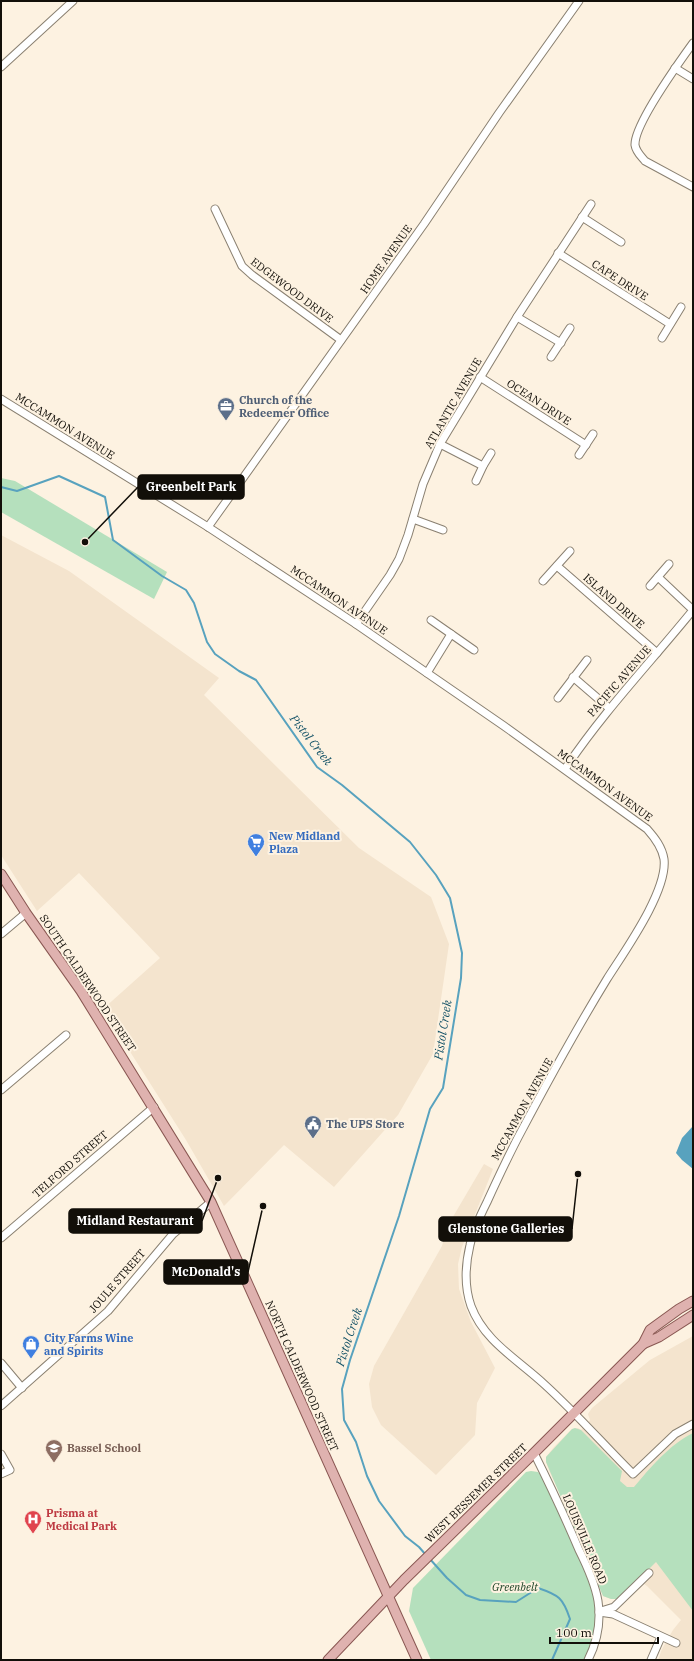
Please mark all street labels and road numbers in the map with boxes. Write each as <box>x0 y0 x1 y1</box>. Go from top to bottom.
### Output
street label: HOME AVENUE <box>357 222 415 296</box>
street label: EDGEWOOD DRIVE <box>248 254 336 326</box>
street label: CAPE DRIVE <box>589 257 651 303</box>
street label: ATLANTIC AVENUE <box>421 355 485 451</box>
street label: OCEAN DRIVE <box>504 376 574 428</box>
street label: MCCAMMON AVENUE <box>13 390 117 462</box>
street label: MCCAMMON AVENUE <box>288 562 390 638</box>
street label: ISLAND DRIVE <box>580 571 648 631</box>
street label: PACIFIC AVENUE <box>584 642 654 720</box>
street label: MCCAMMON AVENUE <box>555 746 655 824</box>
street label: SOUTH CALDERWOOD STREET <box>37 912 139 1054</box>
street label: MCCAMMON AVENUE <box>488 1056 556 1162</box>
street label: TELFORD STREET <box>29 1127 111 1201</box>
street label: JOULE STREET <box>86 1246 148 1316</box>
street label: NORTH CALDERWOOD STREET <box>262 1298 342 1454</box>
street label: WEST BESSEMER STREET <box>422 1440 530 1546</box>
street label: LOUISVILLE ROAD <box>560 1492 610 1586</box>

